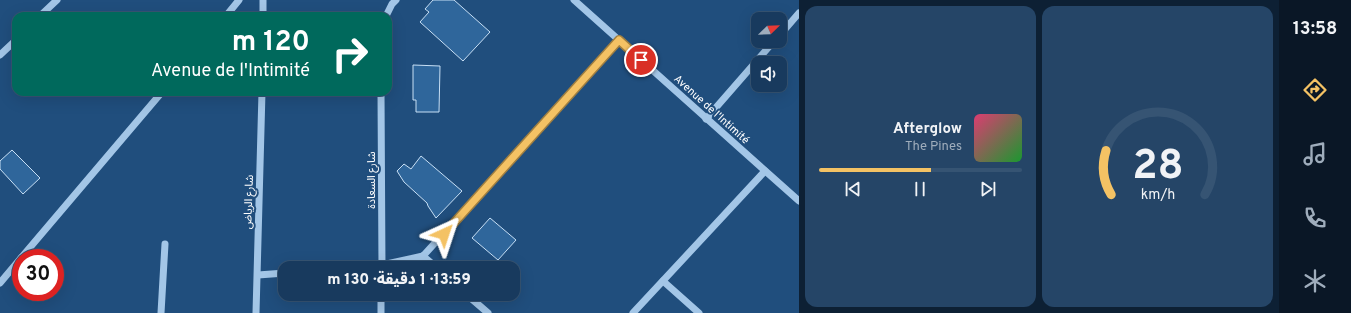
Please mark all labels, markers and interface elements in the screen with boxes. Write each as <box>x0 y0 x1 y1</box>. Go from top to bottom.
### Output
north arrow <box>751 12 787 48</box>
map controls <box>751 12 787 92</box>
text: 13:58 <box>1293 18 1337 41</box>
text: 120 m <box>232 25 310 61</box>
icon: right <box>324 28 376 80</box>
pin <box>624 43 658 77</box>
icon: arrive <box>630 49 652 71</box>
button: sound <box>751 56 787 92</box>
text: Avenue de l'Intimité <box>151 60 310 83</box>
street label: Avenue de l'Intimité <box>671 72 752 148</box>
icon: directions <box>1301 76 1329 104</box>
text: Afterglow <box>893 120 962 139</box>
text: The Pines <box>905 139 962 155</box>
text: 28 <box>1132 140 1183 193</box>
icon: music <box>1301 140 1329 168</box>
street label: شارع السعادة <box>365 151 379 209</box>
street label: شارع الرياض <box>241 174 257 229</box>
icon: previous <box>842 178 864 200</box>
icon: pause <box>909 178 931 200</box>
icon: next <box>977 178 999 200</box>
text: km/h <box>1140 185 1175 203</box>
icon: phone <box>1301 204 1329 232</box>
position arrow <box>423 213 465 255</box>
speed limit sign: 30 <box>12 249 64 301</box>
icon: climate <box>1301 267 1329 295</box>
text: 13:59 · 1 دقيقة · 130 m <box>327 271 471 290</box>

